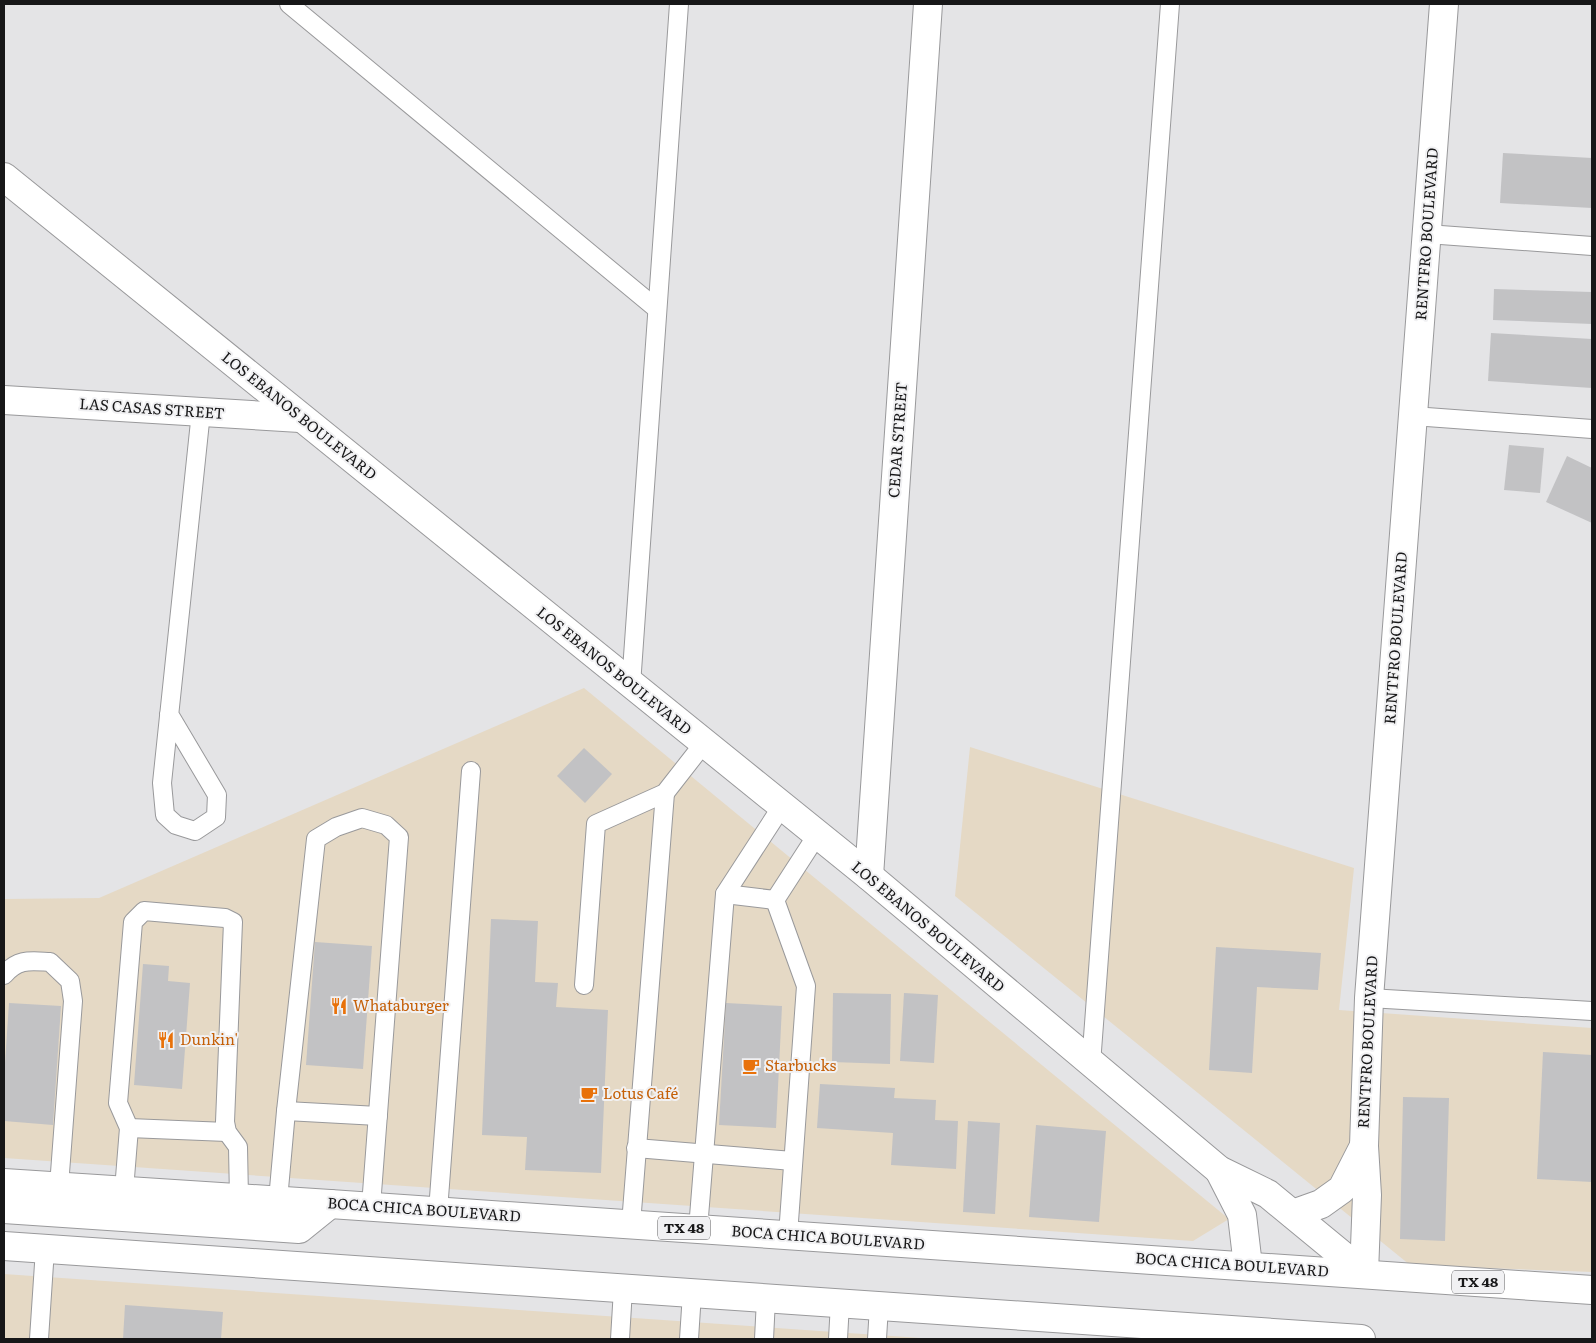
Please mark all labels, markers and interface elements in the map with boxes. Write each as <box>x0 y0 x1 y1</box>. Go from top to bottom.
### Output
street label: RENTFRO BOULEVARD <box>1408 147 1443 321</box>
street label: LOS EBANOS BOULEVARD <box>217 345 382 485</box>
street label: CEDAR STREET <box>881 381 912 499</box>
street label: LAS CASAS STREET <box>79 391 226 424</box>
street label: RENTFRO BOULEVARD <box>1377 551 1412 725</box>
street label: LOS EBANOS BOULEVARD <box>532 600 697 740</box>
street label: LOS EBANOS BOULEVARD <box>847 855 1011 997</box>
street label: RENTFRO BOULEVARD <box>1350 955 1383 1129</box>
place label: Whataburger <box>353 993 449 1016</box>
restaurant icon: Whataburger <box>329 996 349 1016</box>
place label: Dunkin' <box>180 1027 238 1050</box>
restaurant icon: Dunkin' <box>156 1030 176 1050</box>
place label: Starbucks <box>765 1053 837 1076</box>
cafe icon: Starbucks <box>741 1056 761 1076</box>
place label: Lotus Café <box>603 1081 678 1104</box>
cafe icon: Lotus Café <box>579 1084 599 1104</box>
street label: BOCA CHICA BOULEVARD <box>327 1190 522 1227</box>
road number: TX 48 <box>658 1216 710 1240</box>
street label: BOCA CHICA BOULEVARD <box>731 1218 926 1255</box>
street label: BOCA CHICA BOULEVARD <box>1135 1245 1330 1282</box>
road number: TX 48 <box>1452 1270 1504 1294</box>

